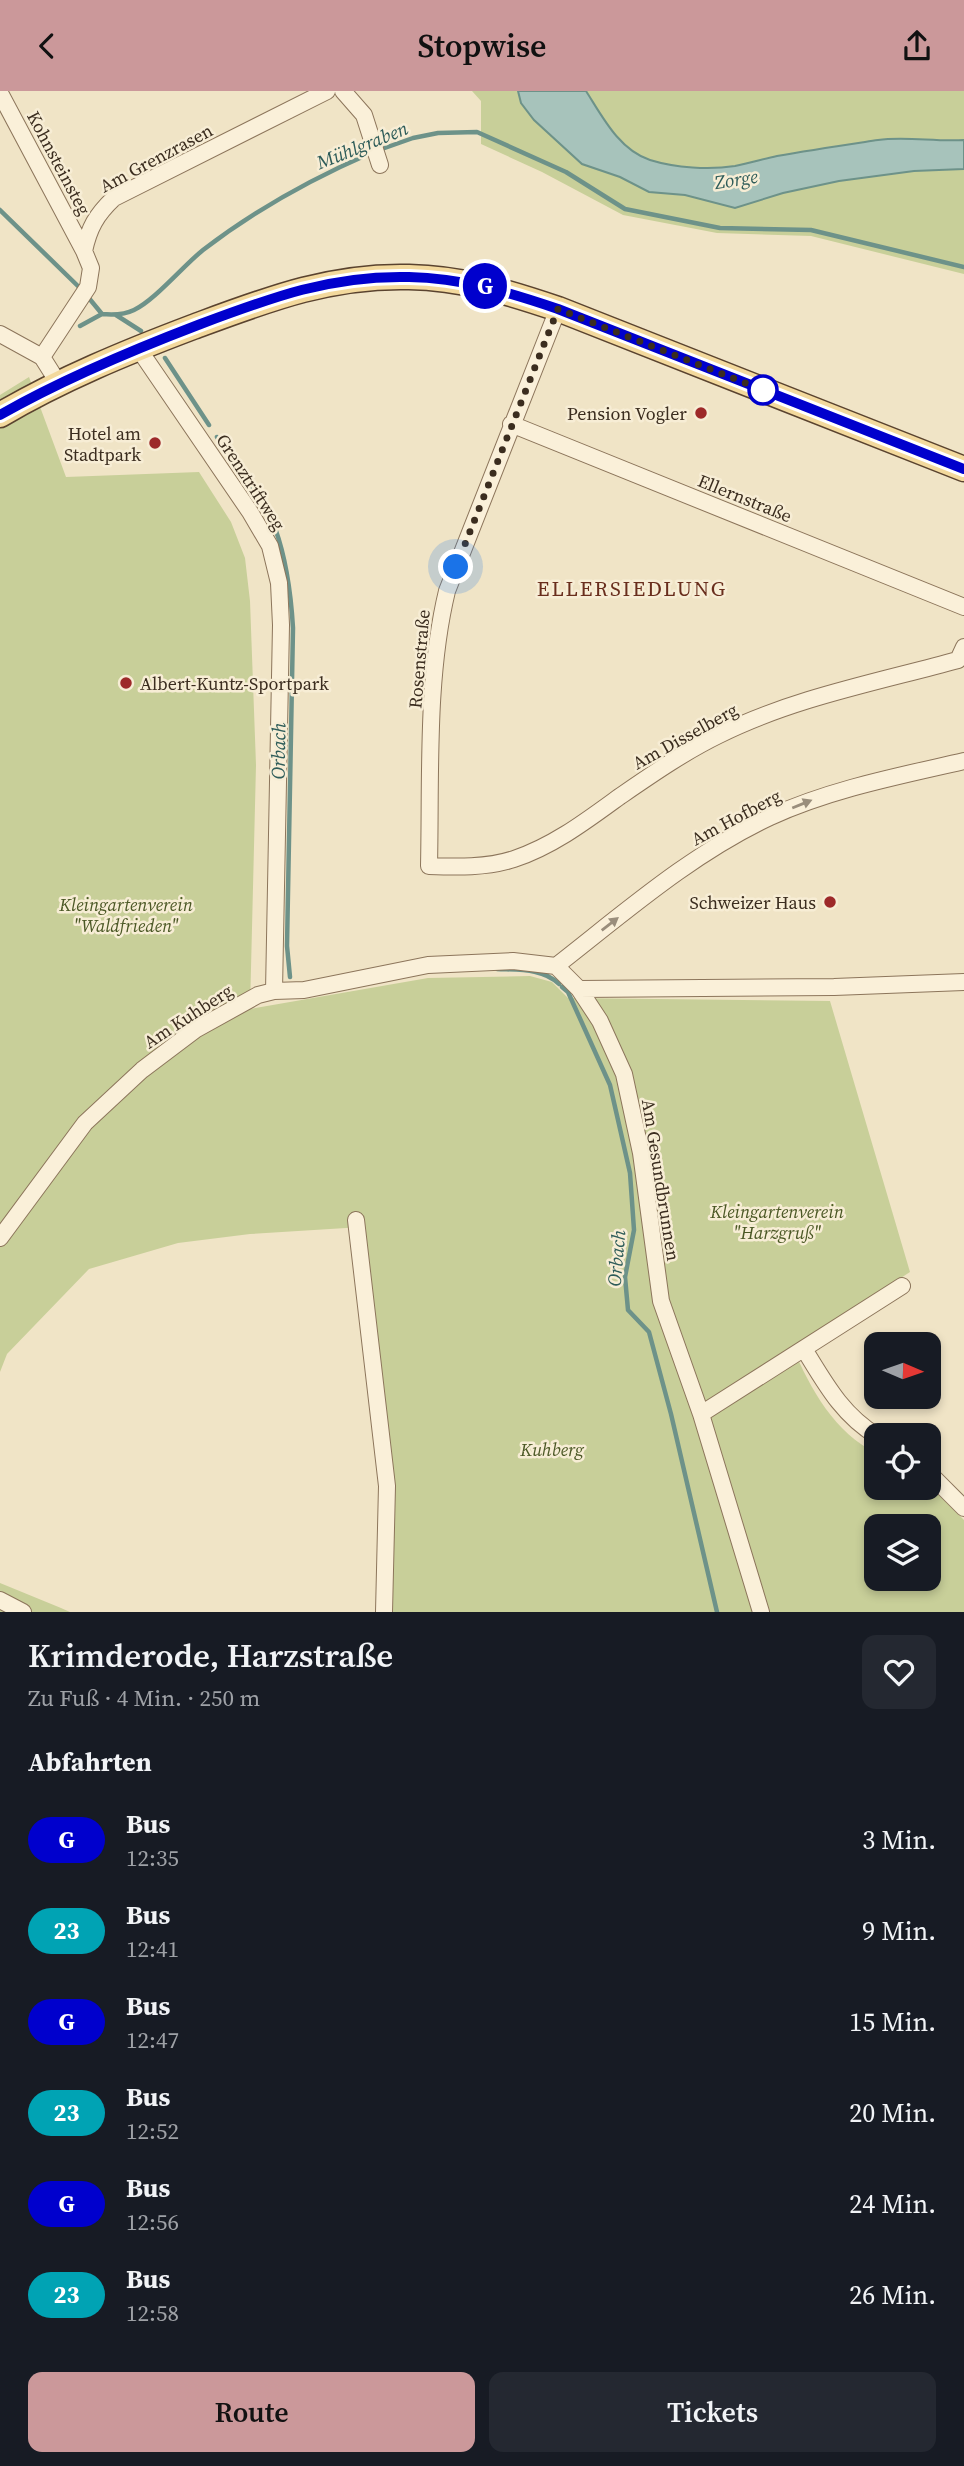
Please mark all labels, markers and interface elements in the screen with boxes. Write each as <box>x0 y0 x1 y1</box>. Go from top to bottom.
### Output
text: Stopwise <box>417 24 547 68</box>
icon: back <box>28 27 66 65</box>
icon: share <box>898 27 936 65</box>
street label: Kohnsteinsteg <box>21 107 97 219</box>
water label: Mühlgraben <box>311 115 412 176</box>
street label: Am Grenzrasen <box>95 118 217 198</box>
water label: Zorge <box>712 163 760 195</box>
line badge: G <box>462 263 508 309</box>
text: G <box>477 269 493 302</box>
unlabelled marker <box>748 375 778 405</box>
place label: Pension Vogler <box>567 401 687 426</box>
marker: Pension Vogler <box>693 405 709 421</box>
place label: Hotel am Stadtpark <box>64 421 141 467</box>
street label: Grenztriftweg <box>210 429 292 535</box>
marker: Hotel am Stadtpark <box>147 435 163 451</box>
street label: Ellernstraße <box>694 468 796 528</box>
your location <box>438 549 473 584</box>
district label: ELLERSIEDLUNG <box>537 574 727 603</box>
street label: Rosenstraße <box>402 608 436 710</box>
place label: Albert-Kuntz-Sportpark <box>140 671 329 696</box>
marker: Albert-Kuntz-Sportpark <box>118 675 134 691</box>
street label: Am Disselberg <box>628 697 742 775</box>
water label: Orbach <box>265 722 292 780</box>
street label: Am Hofberg <box>687 783 785 851</box>
one-way arrow <box>791 799 812 810</box>
place label: Schweizer Haus <box>689 890 816 915</box>
park label: Kleingartenverein "Waldfrieden" <box>58 892 193 938</box>
marker: Schweizer Haus <box>822 894 838 910</box>
one-way arrow <box>600 917 618 932</box>
street label: Am Kuhberg <box>139 978 237 1054</box>
street label: Am Gesundbrunnen <box>636 1097 686 1263</box>
park label: Kleingartenverein "Harzgruß" <box>709 1199 844 1245</box>
water label: Orbach <box>601 1228 631 1287</box>
north arrow <box>864 1332 942 1409</box>
map controls <box>864 1332 941 1591</box>
button: locate <box>864 1423 941 1500</box>
park label: Kuhberg <box>519 1437 585 1462</box>
button: layers <box>864 1514 941 1591</box>
text: Krimderode, Harzstraße <box>28 1633 393 1678</box>
button: heart <box>862 1635 936 1709</box>
text: Zu Fuß · 4 Min. · 250 m <box>28 1682 260 1714</box>
text: Abfahrten <box>28 1744 152 1780</box>
text: Bus <box>126 1806 170 1842</box>
text: 3 Min. <box>862 1822 936 1858</box>
text: G <box>58 1823 75 1856</box>
text: 12:35 <box>126 1842 179 1874</box>
text: Bus <box>126 1897 170 1933</box>
text: 9 Min. <box>862 1913 936 1949</box>
text: 23 <box>53 1914 80 1947</box>
text: 12:41 <box>126 1933 179 1965</box>
text: Bus <box>126 1988 170 2024</box>
text: 15 Min. <box>849 2004 936 2040</box>
text: G <box>58 2005 75 2038</box>
text: 12:47 <box>126 2024 179 2056</box>
text: Bus <box>126 2079 170 2115</box>
text: 20 Min. <box>849 2095 936 2131</box>
text: 23 <box>53 2096 80 2129</box>
text: 12:52 <box>126 2115 179 2147</box>
text: Bus <box>126 2170 170 2206</box>
text: 24 Min. <box>849 2186 936 2222</box>
text: G <box>58 2187 75 2220</box>
text: 12:56 <box>126 2206 179 2238</box>
text: Bus <box>126 2261 170 2297</box>
text: 26 Min. <box>849 2277 936 2313</box>
text: 23 <box>53 2278 80 2311</box>
text: 12:58 <box>126 2297 179 2329</box>
button: Route <box>28 2372 475 2452</box>
button: Tickets <box>489 2372 936 2452</box>

